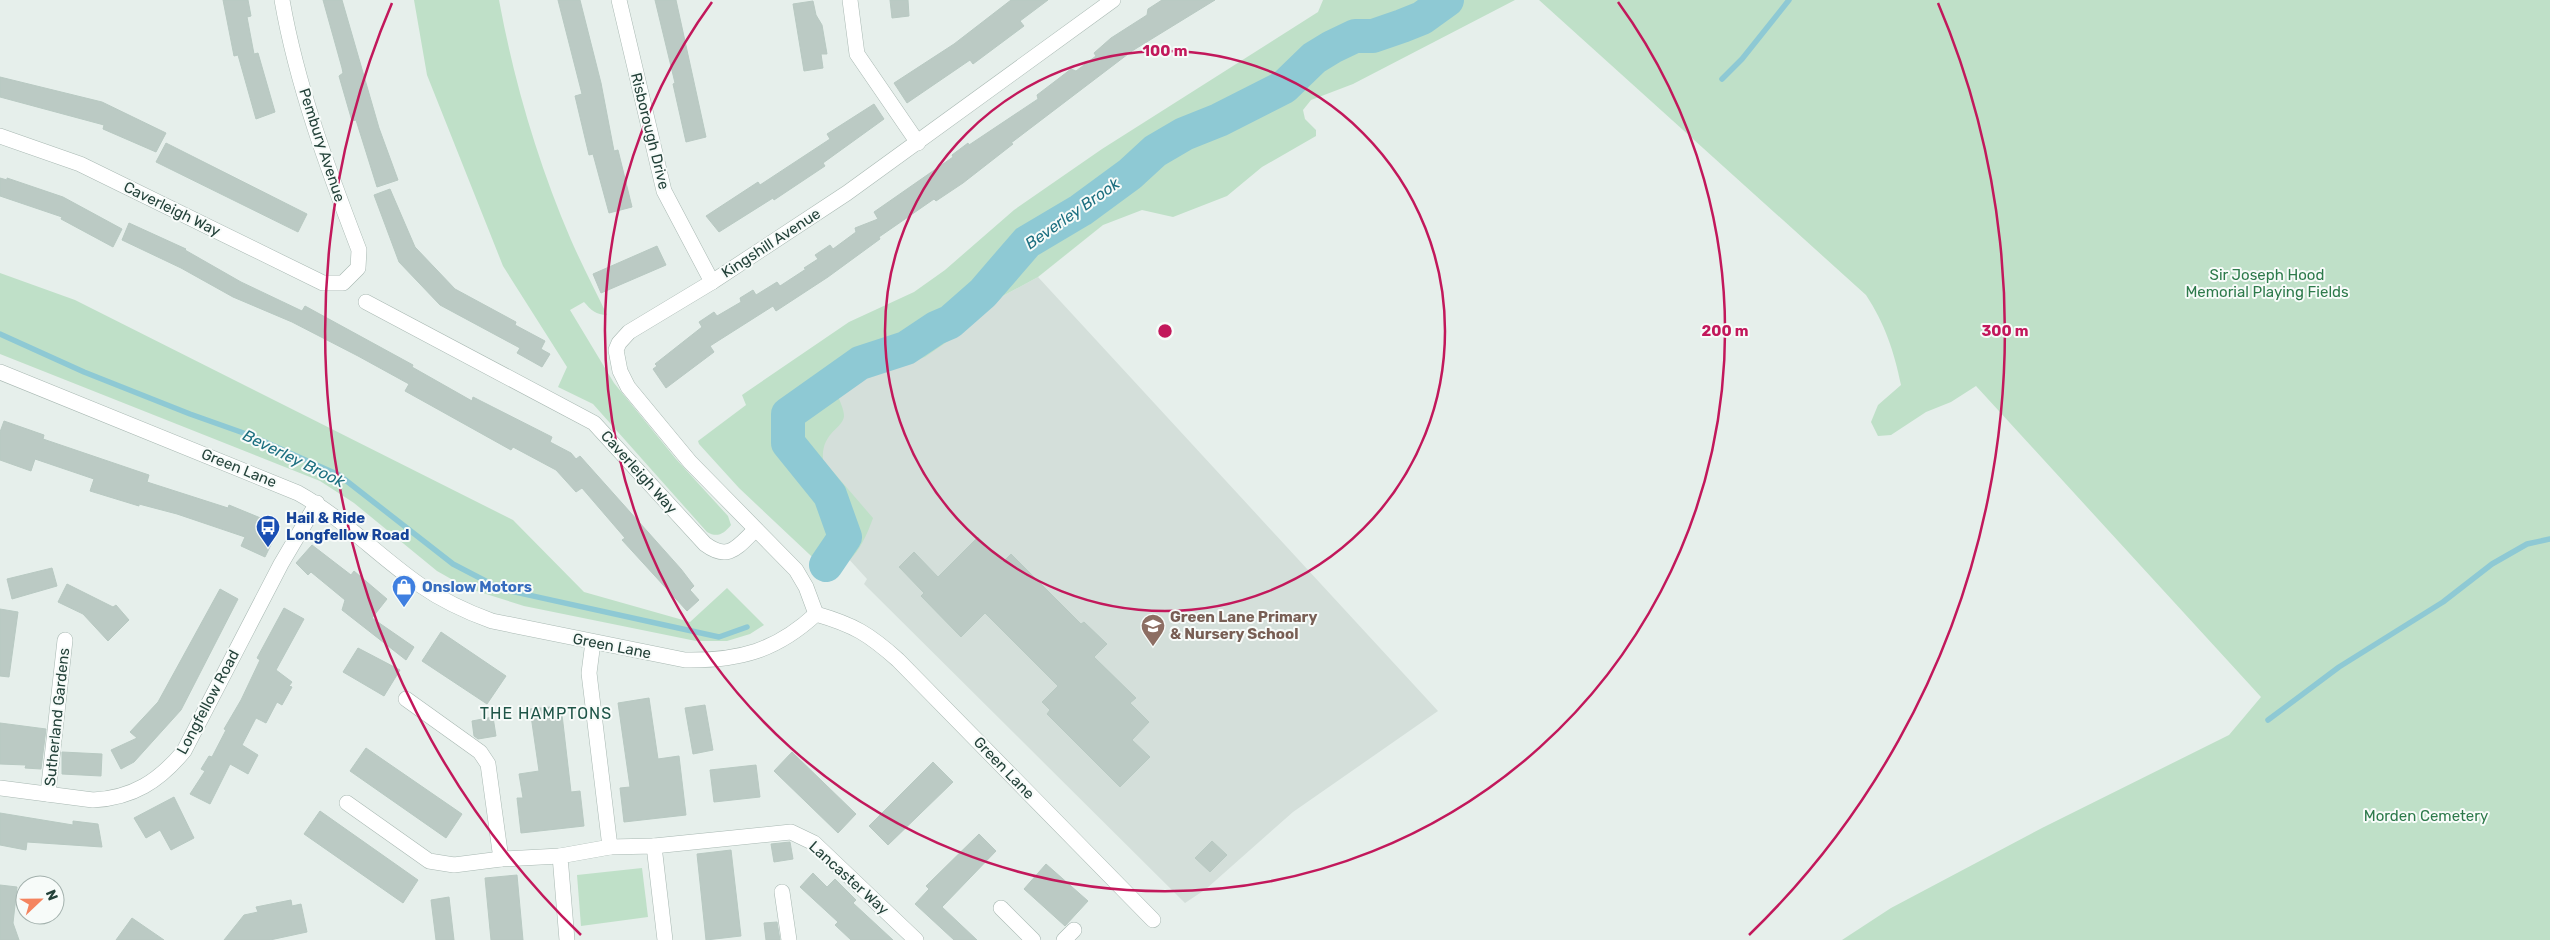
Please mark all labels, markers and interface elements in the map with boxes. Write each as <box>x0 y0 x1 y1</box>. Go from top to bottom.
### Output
text: 100 m <box>1143 42 1187 60</box>
street label: Risborough Drive <box>627 71 673 191</box>
street label: Pembury Avenue <box>295 86 349 204</box>
water label: Beverley Brook <box>1021 173 1124 253</box>
street label: Caverleigh Way <box>121 178 223 240</box>
street label: Kingshill Avenue <box>718 204 824 282</box>
park label: Sir Joseph Hood Memorial Playing Fields <box>2185 266 2349 301</box>
centre of rings <box>1156 322 1174 340</box>
text: 200 m <box>1701 322 1749 340</box>
text: 300 m <box>1981 322 2029 340</box>
water label: Beverley Brook <box>240 426 349 492</box>
street label: Caverleigh Way <box>597 427 681 517</box>
street label: Green Lane <box>199 445 279 491</box>
place label: Hail & Ride Longfellow Road <box>286 509 409 544</box>
bus stop icon: Hail & Ride Longfellow Road <box>255 514 281 548</box>
shop icon: Onslow Motors <box>391 574 417 608</box>
place label: Onslow Motors <box>422 578 532 596</box>
place label: Green Lane Primary & Nursery School <box>1170 608 1317 643</box>
school or university icon: Green Lane Primary & Nursery School <box>1140 613 1166 647</box>
street label: Green Lane <box>571 630 653 662</box>
street label: Sutherland Gardens <box>41 647 73 787</box>
street label: Longfellow Road <box>173 647 243 757</box>
district label: THE HAMPTONS <box>480 704 612 723</box>
street label: Green Lane <box>970 733 1038 803</box>
park label: Morden Cemetery <box>2364 807 2488 825</box>
street label: Lancaster Way <box>805 837 893 919</box>
north arrow <box>15 875 65 925</box>
text: N <box>42 887 61 903</box>

